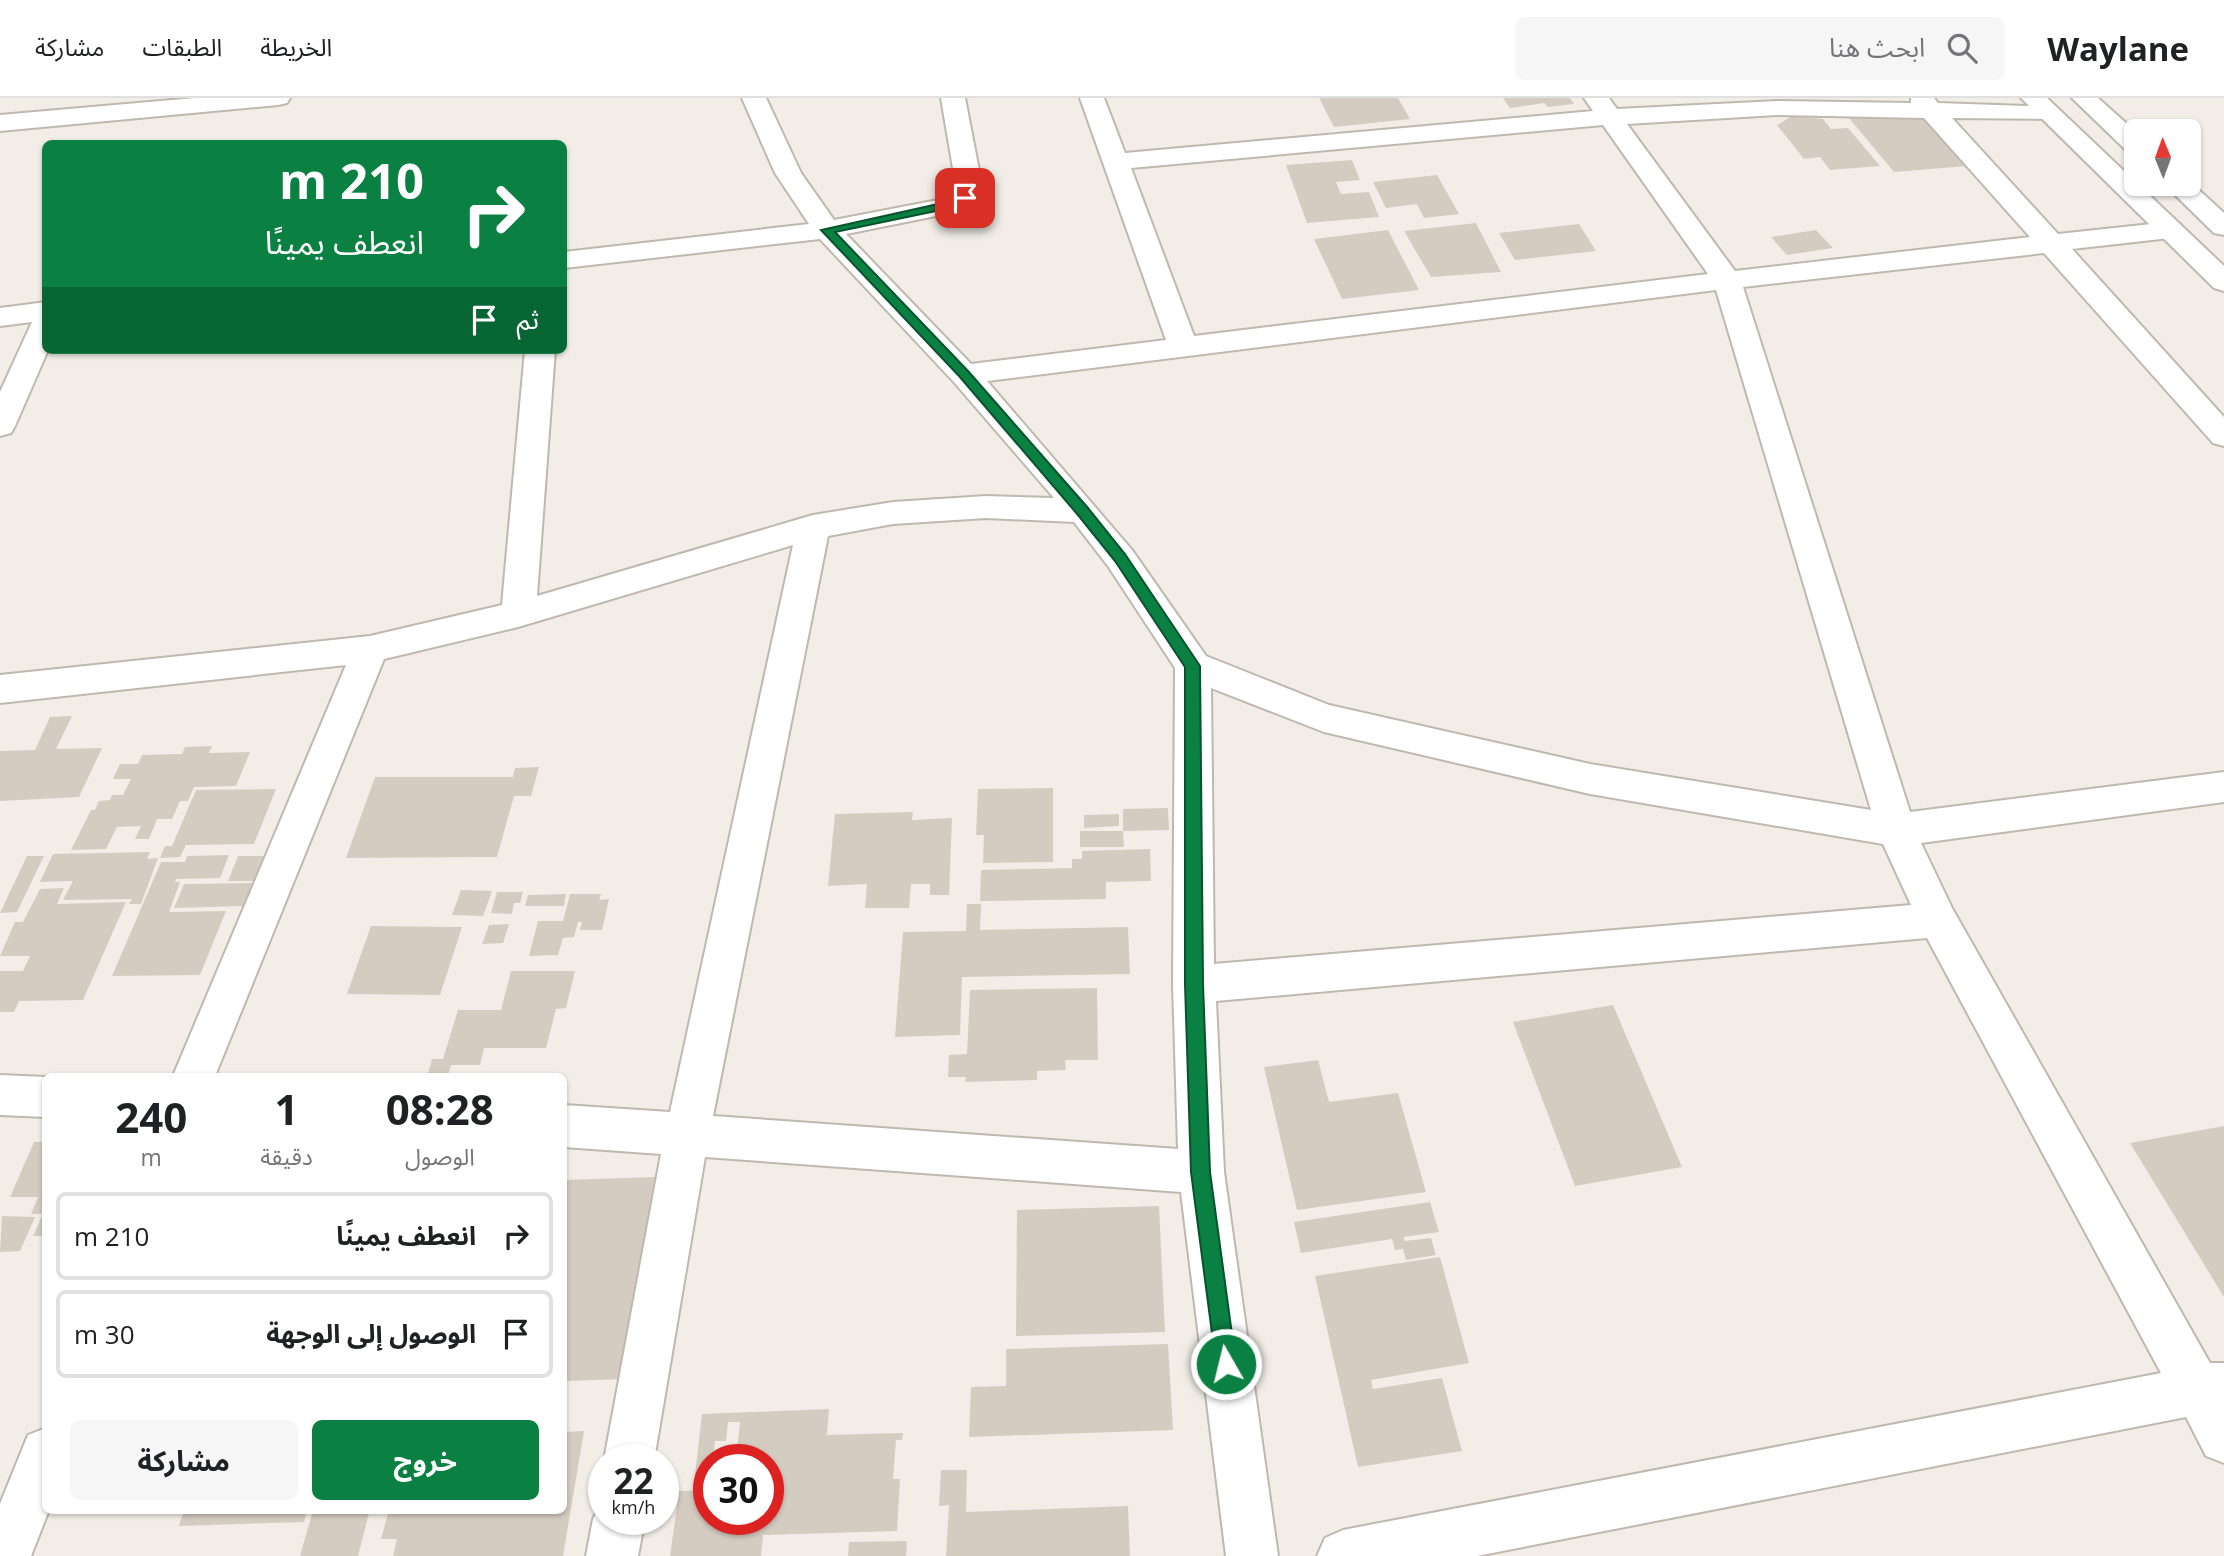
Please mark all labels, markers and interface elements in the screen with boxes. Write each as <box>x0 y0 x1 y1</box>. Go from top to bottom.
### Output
search box <box>1515 17 2005 80</box>
text: Waylane <box>2047 26 2189 71</box>
text: ابحث هنا <box>1829 29 1925 65</box>
icon: search <box>1943 29 1981 67</box>
text: مشاركة <box>35 30 104 63</box>
text: الطبقات <box>142 30 222 63</box>
text: الخريطة <box>260 30 332 63</box>
north arrow <box>2124 119 2202 196</box>
map controls <box>2124 119 2201 196</box>
text: 210 m <box>279 147 424 213</box>
icon: right <box>448 168 539 259</box>
pin <box>935 168 995 228</box>
icon: arrive <box>946 179 984 217</box>
text: انعطف يمينًا <box>265 220 424 263</box>
icon: arrive <box>465 301 503 339</box>
text: ثم <box>517 301 539 337</box>
text: 1 <box>274 1080 299 1137</box>
text: 08:28 <box>386 1080 494 1137</box>
text: 240 <box>115 1088 187 1145</box>
text: دقيقة <box>260 1140 313 1172</box>
text: الوصول <box>405 1140 475 1172</box>
text: m <box>141 1141 162 1173</box>
text: انعطف يمينًا <box>336 1217 476 1253</box>
icon: right <box>497 1217 535 1255</box>
text: 210 m <box>74 1218 149 1254</box>
text: الوصول إلى الوجهة <box>266 1315 476 1351</box>
icon: arrive <box>497 1315 535 1353</box>
text: 30 m <box>74 1316 135 1352</box>
position arrow <box>1189 1327 1263 1401</box>
button: مشاركة <box>70 1420 298 1500</box>
button: خروج <box>312 1420 539 1500</box>
speed limit sign: 30 <box>693 1444 784 1535</box>
text: 22 <box>613 1457 654 1504</box>
text: km/h <box>612 1495 655 1519</box>

